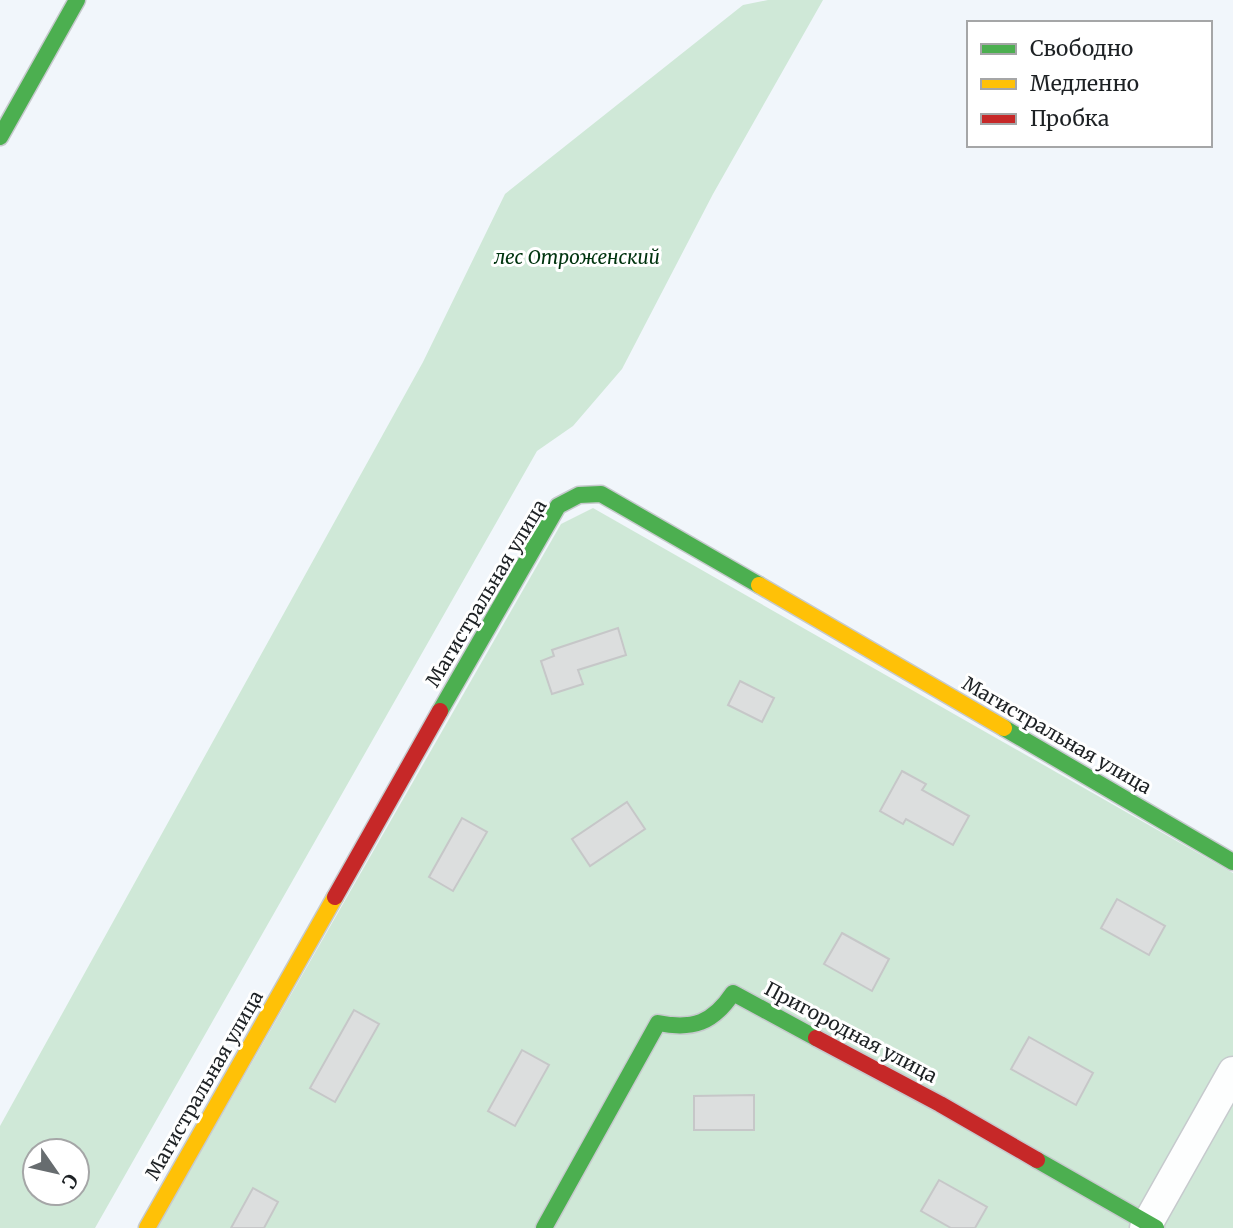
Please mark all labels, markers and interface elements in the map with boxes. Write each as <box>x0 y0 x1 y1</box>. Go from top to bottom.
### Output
legend <box>967 21 1212 147</box>
text: Свободно <box>1030 35 1133 62</box>
text: Медленно <box>1030 70 1139 97</box>
text: Пробка <box>1030 105 1109 132</box>
park label: лес Отроженский <box>493 245 660 269</box>
street label: Магистральная улица <box>420 495 552 691</box>
street label: Магистральная улица <box>958 671 1156 799</box>
street label: Пригородная улица <box>761 976 941 1088</box>
street label: Магистральная улица <box>140 986 268 1184</box>
north arrow <box>21 1137 91 1207</box>
text: С <box>57 1170 84 1193</box>

